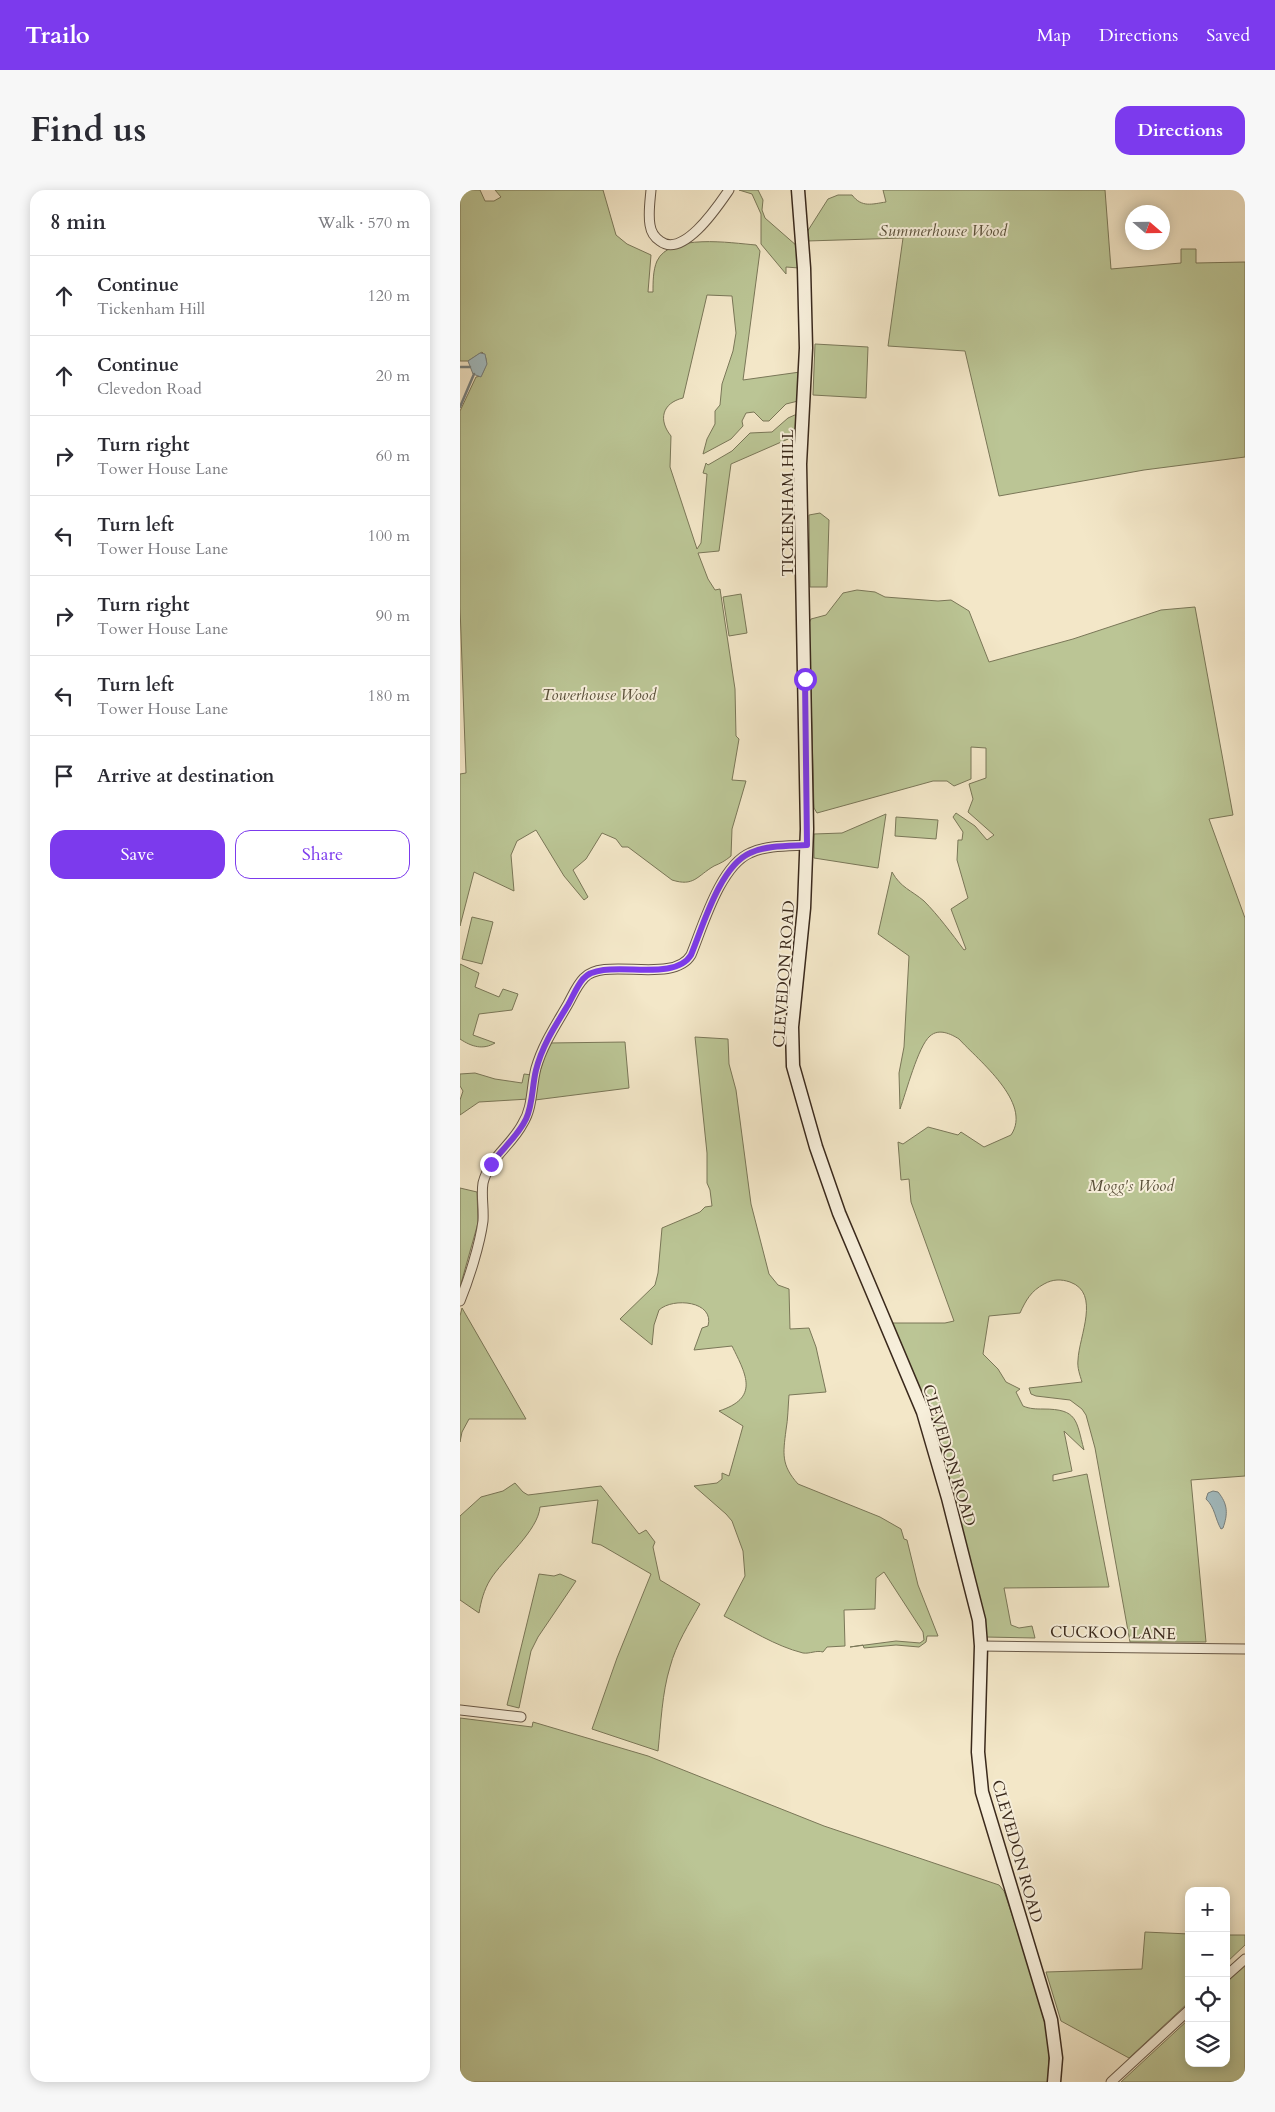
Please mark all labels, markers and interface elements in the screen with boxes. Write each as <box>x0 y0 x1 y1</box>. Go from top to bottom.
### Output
text: Trailo <box>25 19 90 52</box>
text: Map <box>1037 23 1071 48</box>
text: Directions <box>1099 23 1178 48</box>
text: Saved <box>1206 23 1250 48</box>
text: Find us <box>30 106 146 154</box>
button: Directions <box>1115 106 1245 155</box>
north arrow <box>1125 205 1170 250</box>
text: 8 min <box>50 208 106 237</box>
text: Walk · 570 m <box>318 212 410 234</box>
park label: Summerhouse Wood <box>879 220 1008 242</box>
text: Continue <box>97 272 179 298</box>
icon: ahead <box>50 282 78 310</box>
text: 120 m <box>368 285 410 307</box>
text: Tickenham Hill <box>97 298 205 320</box>
text: Continue <box>97 352 179 378</box>
icon: ahead <box>50 362 78 390</box>
text: 20 m <box>376 365 410 387</box>
text: Clevedon Road <box>97 378 202 400</box>
street label: TICKENHAM HILL <box>777 429 799 577</box>
text: Turn right <box>97 432 189 458</box>
icon: right <box>50 442 78 470</box>
text: 60 m <box>376 445 410 467</box>
text: Tower House Lane <box>97 458 228 480</box>
text: Turn left <box>97 512 174 538</box>
icon: left <box>50 522 78 550</box>
text: 100 m <box>368 525 410 547</box>
text: Tower House Lane <box>97 538 228 560</box>
text: Turn right <box>97 592 189 618</box>
icon: right <box>50 602 78 630</box>
text: 90 m <box>376 605 410 627</box>
text: Tower House Lane <box>97 618 228 640</box>
route start <box>794 668 817 691</box>
text: Turn left <box>97 672 174 698</box>
icon: left <box>50 682 78 710</box>
park label: Towerhouse Wood <box>542 684 657 706</box>
text: 180 m <box>368 685 410 707</box>
text: Tower House Lane <box>97 698 228 720</box>
icon: arrive <box>50 762 78 790</box>
text: Arrive at destination <box>97 763 274 789</box>
button: Save <box>50 830 225 879</box>
button: Share <box>235 830 410 879</box>
street label: CLEVEDON ROAD <box>768 900 800 1048</box>
route end <box>480 1153 503 1176</box>
park label: Mogg's Wood <box>1088 1175 1175 1197</box>
street label: CLEVEDON ROAD <box>917 1382 981 1529</box>
street label: CUCKOO LANE <box>1050 1621 1176 1645</box>
street label: CLEVEDON ROAD <box>986 1777 1048 1925</box>
map controls <box>1185 1887 1230 2067</box>
button: + <box>1185 1887 1230 1932</box>
button: − <box>1185 1932 1230 1977</box>
button: locate <box>1185 1977 1230 2022</box>
button: layers <box>1185 2022 1230 2067</box>

